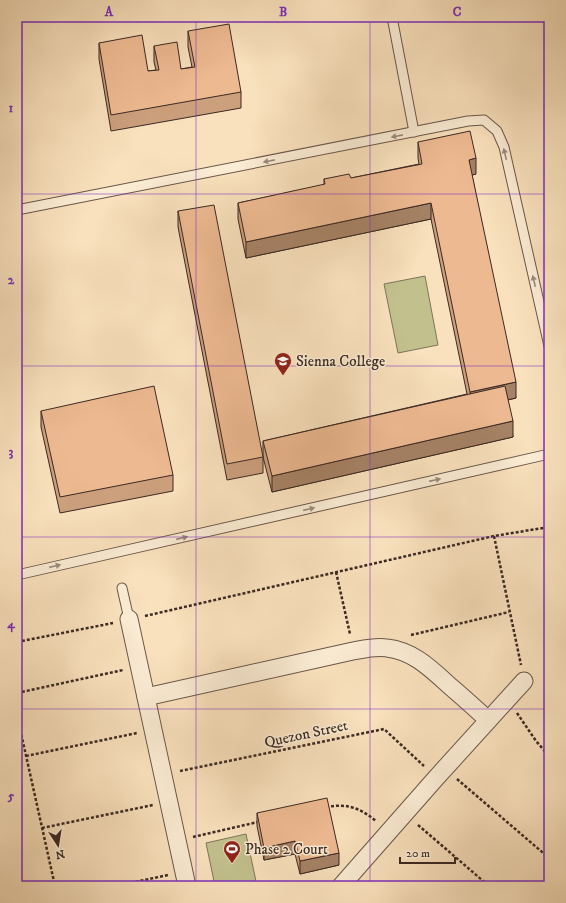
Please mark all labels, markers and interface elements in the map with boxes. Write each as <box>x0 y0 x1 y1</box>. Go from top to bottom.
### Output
text: A <box>104 4 114 20</box>
text: B <box>279 4 287 20</box>
text: C <box>453 4 462 20</box>
text: 1 <box>9 100 14 116</box>
one-way arrow <box>391 133 403 139</box>
one-way arrow <box>502 148 508 160</box>
one-way arrow <box>263 158 275 164</box>
text: 2 <box>8 272 15 288</box>
one-way arrow <box>531 275 537 287</box>
school or university icon: Sienna College <box>273 351 293 376</box>
place label: Sienna College <box>296 352 385 371</box>
text: 3 <box>9 444 14 460</box>
one-way arrow <box>429 477 442 483</box>
one-way arrow <box>302 505 315 511</box>
one-way arrow <box>176 534 188 540</box>
one-way arrow <box>49 563 61 569</box>
text: 4 <box>6 616 15 633</box>
street label: Quezon Street <box>262 716 350 752</box>
text: 5 <box>7 788 15 804</box>
north arrow <box>38 825 78 865</box>
sports icon: Phase 2 Court <box>222 839 242 864</box>
scale bar <box>400 839 455 865</box>
place label: Phase 2 Court <box>245 840 328 859</box>
text: N <box>54 846 66 862</box>
text: 20 m <box>406 846 430 861</box>

